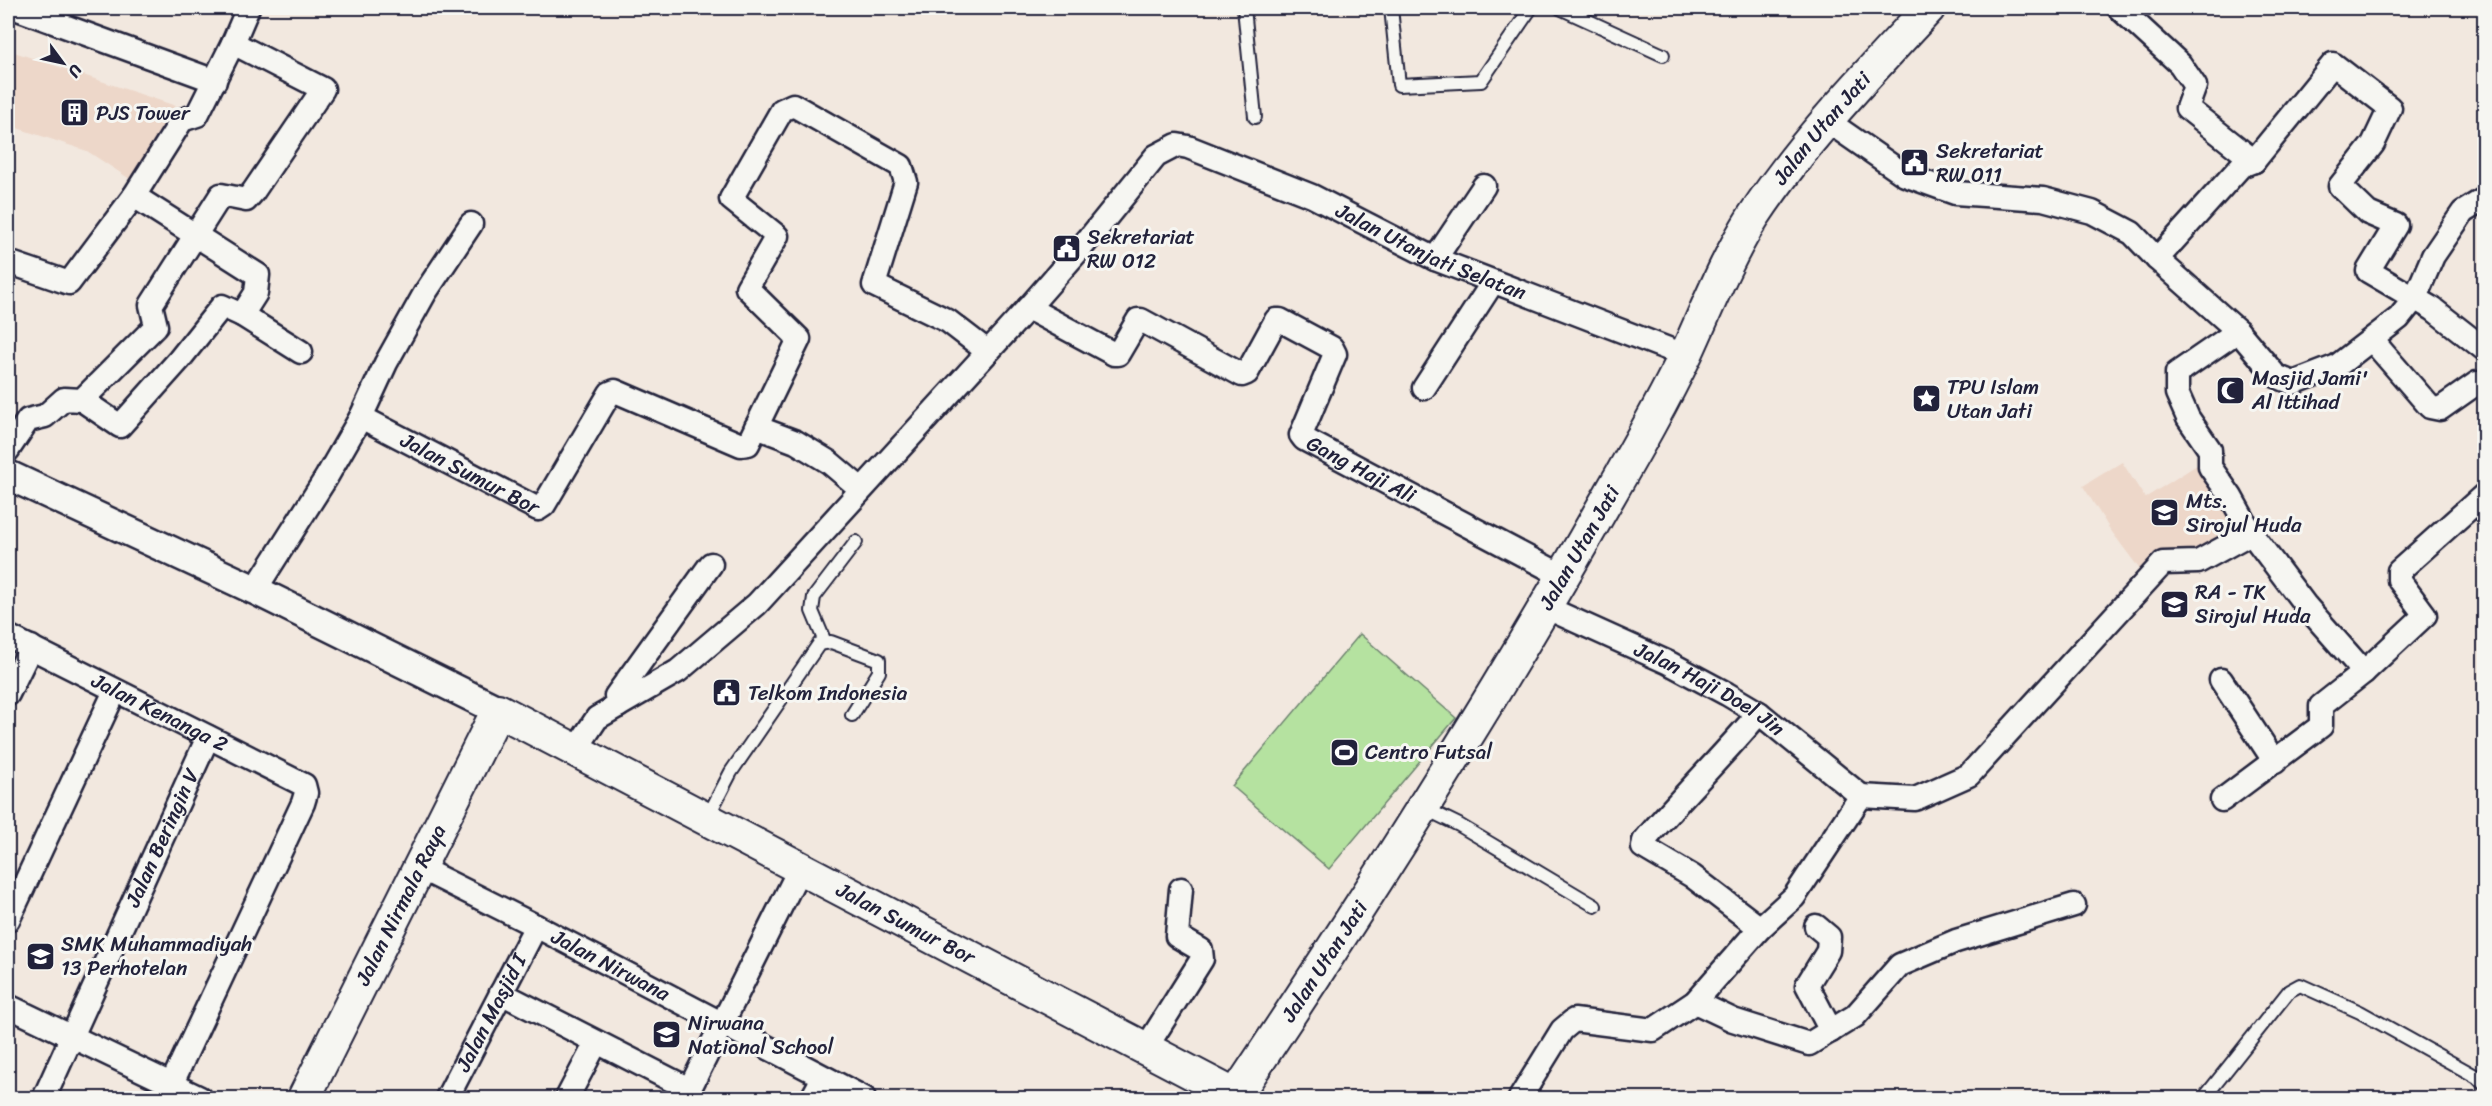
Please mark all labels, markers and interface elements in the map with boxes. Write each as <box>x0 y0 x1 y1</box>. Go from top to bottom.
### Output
north arrow <box>33 33 93 93</box>
text: U <box>59 59 90 84</box>
street label: Jalan Utan Jati <box>1762 62 1882 194</box>
place label: PJS Tower <box>96 94 191 132</box>
building icon: PJS Tower <box>59 97 91 129</box>
place label: Sekretariat RW 011 <box>1936 132 2044 194</box>
public building icon: Sekretariat RW 011 <box>1899 147 1931 179</box>
street label: Jalan Utanjati Selatan <box>1328 192 1532 312</box>
place label: Sekretariat RW 012 <box>1087 218 1195 280</box>
public building icon: Sekretariat RW 012 <box>1050 233 1082 265</box>
place label: Masjid Jami' Al Ittihad <box>2251 359 2369 421</box>
place label: TPU Islam Utan Jati <box>1947 368 2039 430</box>
mosque icon: Masjid Jami' Al Ittihad <box>2215 374 2247 406</box>
place icon: TPU Islam Utan Jati <box>1910 383 1942 415</box>
street label: Jalan Sumur Bor <box>393 421 548 526</box>
street label: Gang Haji Ali <box>1299 424 1424 514</box>
street label: Jalan Utan Jati <box>1528 477 1631 618</box>
place label: Mts. Sirojul Huda <box>2186 482 2302 544</box>
school or university icon: Mts. Sirojul Huda <box>2149 497 2181 529</box>
place label: RA - TK Sirojul Huda <box>2195 573 2311 635</box>
school or university icon: RA - TK Sirojul Huda <box>2158 588 2190 620</box>
street label: Jalan Haji Doel Jin <box>1627 630 1794 746</box>
street label: Jalan Kenanga 2 <box>84 662 235 763</box>
place label: Telkom Indonesia <box>748 674 908 712</box>
public building icon: Telkom Indonesia <box>711 677 743 709</box>
place label: Centro Futsal <box>1365 733 1493 771</box>
sports icon: Centro Futsal <box>1328 736 1360 768</box>
street label: Jalan Beringin V <box>114 762 211 914</box>
street label: Jalan Nirmala Raya <box>344 817 457 993</box>
street label: Jalan Sumur Bor <box>829 871 983 976</box>
street label: Jalan Utan Jati <box>1270 892 1379 1031</box>
street label: Jalan Nirwana <box>543 918 677 1012</box>
place label: SMK Muhammadiyah 13 Perhotelan <box>61 925 252 987</box>
school or university icon: SMK Muhammadiyah 13 Perhotelan <box>24 940 56 972</box>
street label: Jalan Masjid I <box>444 946 538 1079</box>
place label: Nirwana National School <box>688 1004 835 1066</box>
school or university icon: Nirwana National School <box>651 1019 683 1051</box>

